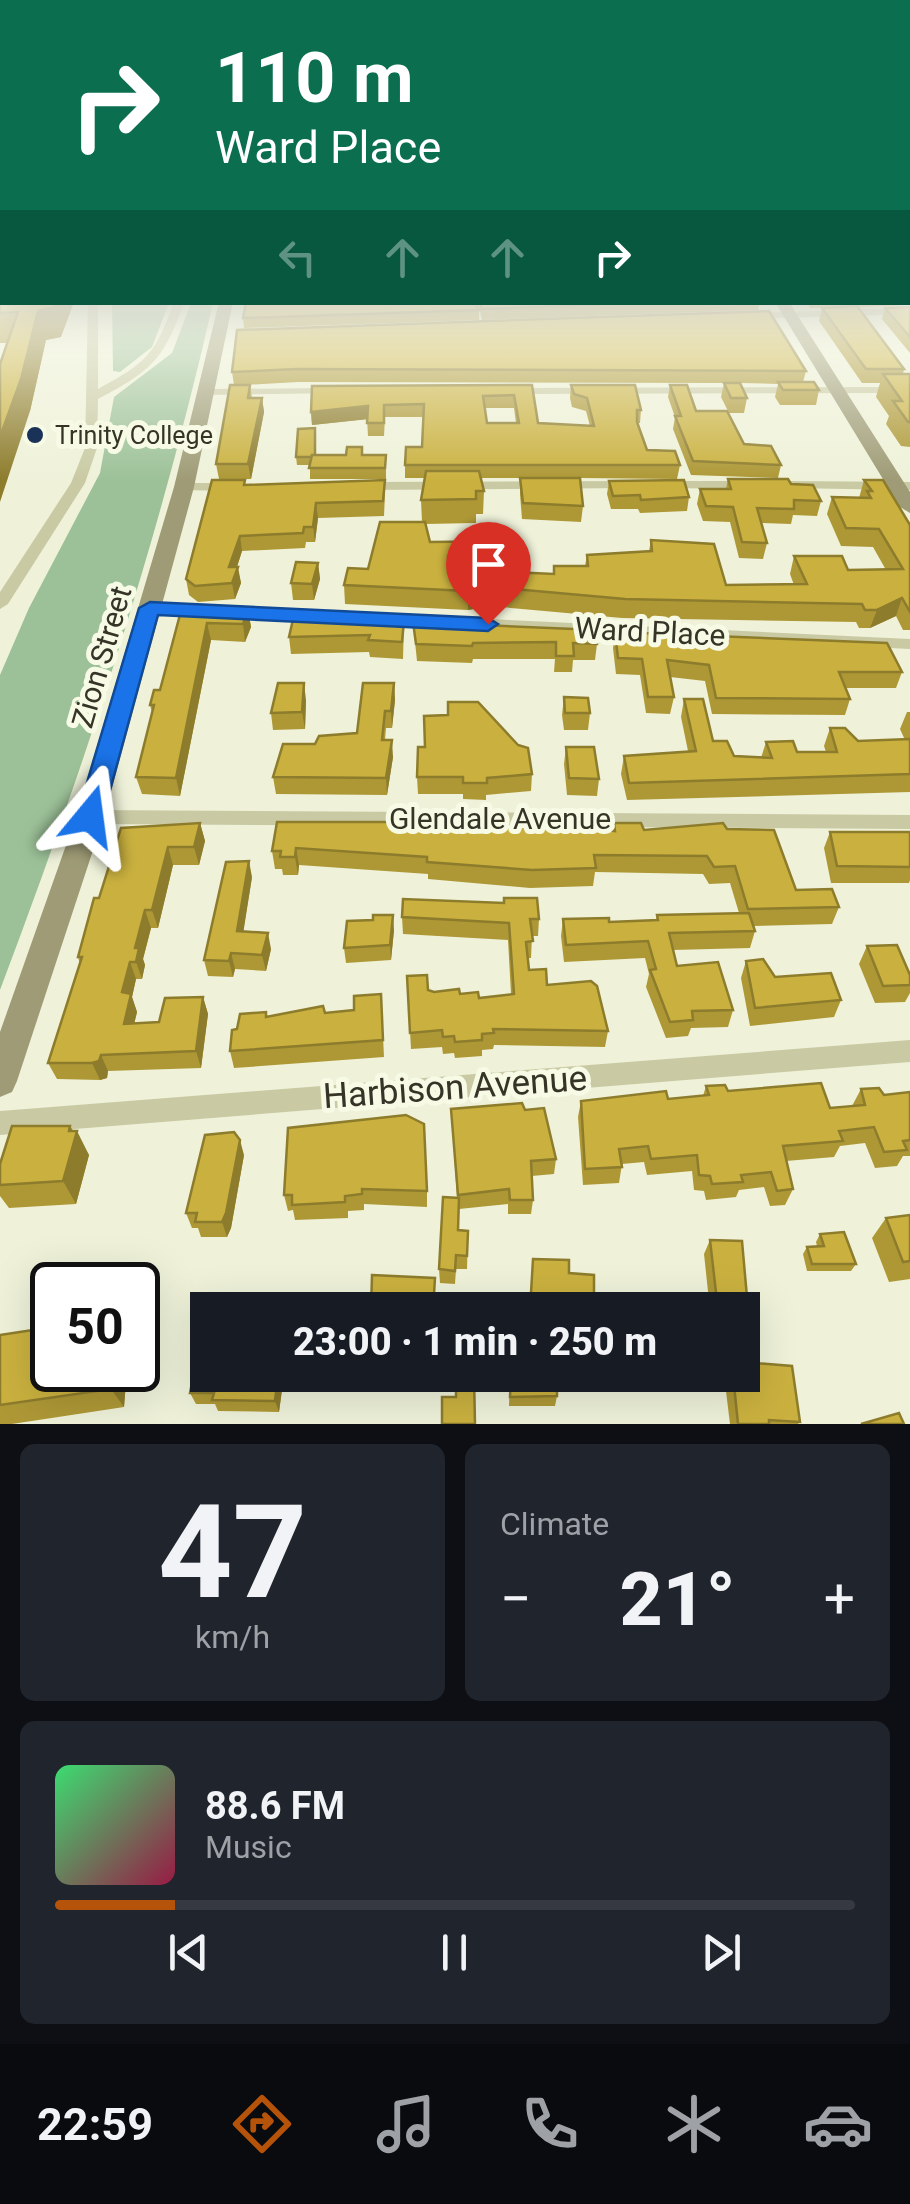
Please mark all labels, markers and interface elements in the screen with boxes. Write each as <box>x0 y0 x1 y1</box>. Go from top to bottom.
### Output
text: 110 m <box>215 37 414 119</box>
icon: right <box>50 40 180 170</box>
text: Ward Place <box>215 121 441 174</box>
icon: left <box>270 230 325 285</box>
icon: ahead <box>375 230 430 285</box>
icon: ahead <box>480 230 535 285</box>
icon: right <box>585 230 640 285</box>
place label: Trinity College <box>55 421 213 450</box>
marker: Trinity College <box>24 424 46 446</box>
pin <box>446 522 531 625</box>
icon: arrive <box>461 537 516 592</box>
street label: Zion Street <box>65 582 138 732</box>
street label: Ward Place <box>574 610 726 653</box>
position arrow <box>38 764 142 868</box>
street label: Glendale Avenue <box>389 801 611 836</box>
street label: Harbison Avenue <box>322 1058 588 1117</box>
speed limit sign: 50 <box>30 1262 160 1392</box>
text: 23:00 · 1 min · 250 m <box>293 1320 657 1364</box>
text: 47 <box>158 1476 307 1629</box>
text: Climate <box>500 1505 609 1543</box>
text: 21° <box>620 1555 736 1643</box>
text: − <box>500 1567 531 1631</box>
text: + <box>824 1567 855 1631</box>
text: km/h <box>195 1618 270 1656</box>
text: 88.6 FM <box>205 1784 345 1828</box>
text: Music <box>205 1828 292 1866</box>
icon: previous <box>161 1925 216 1980</box>
icon: pause <box>427 1925 482 1980</box>
icon: next <box>694 1925 749 1980</box>
icon: directions <box>227 2089 297 2159</box>
icon: music <box>371 2089 441 2159</box>
icon: phone <box>515 2089 585 2159</box>
icon: climate <box>659 2089 729 2159</box>
icon: car <box>803 2089 873 2159</box>
text: 22:59 <box>37 2098 153 2151</box>

